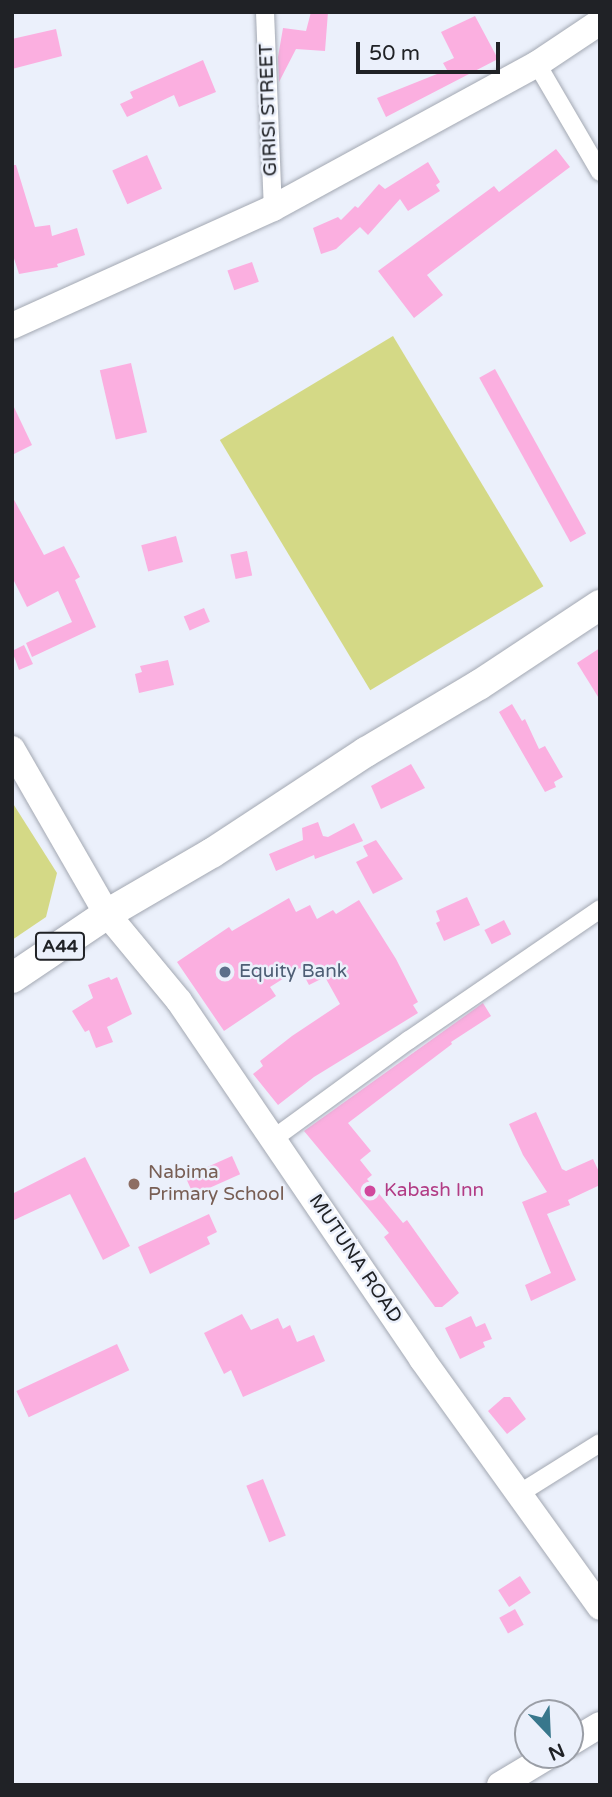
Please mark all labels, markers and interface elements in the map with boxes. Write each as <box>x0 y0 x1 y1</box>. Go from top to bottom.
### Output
scale bar <box>360 28 504 72</box>
text: 50 m <box>369 41 420 66</box>
street label: GIRISI STREET <box>255 43 283 177</box>
road number: A44 <box>34 931 86 960</box>
place label: Equity Bank <box>239 961 347 983</box>
marker: Equity Bank <box>217 964 233 980</box>
place label: Nabima Primary School <box>148 1162 284 1206</box>
marker: Nabima Primary School <box>126 1176 142 1192</box>
place label: Kabash Inn <box>384 1180 484 1202</box>
marker: Kabash Inn <box>362 1183 378 1199</box>
street label: MUTUNA ROAD <box>304 1190 406 1328</box>
north arrow <box>514 1699 584 1769</box>
text: N <box>545 1738 568 1765</box>

